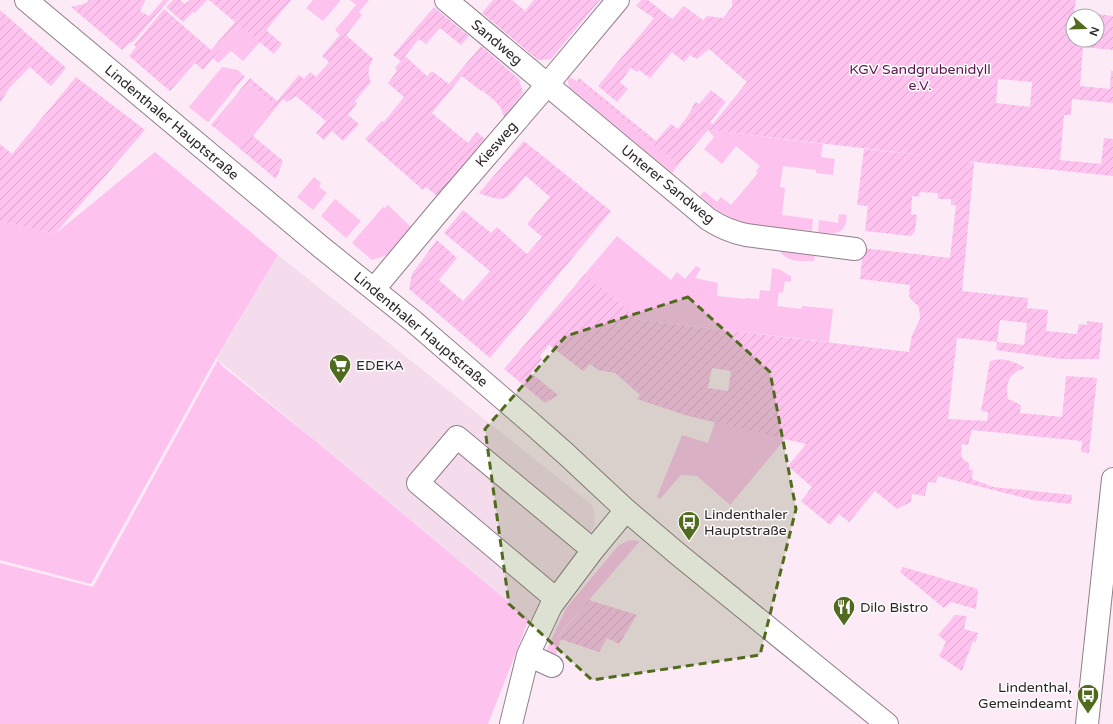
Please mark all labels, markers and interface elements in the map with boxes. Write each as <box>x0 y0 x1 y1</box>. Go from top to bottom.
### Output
north arrow <box>1065 8 1105 48</box>
street label: Sandweg <box>468 16 526 69</box>
text: N <box>1086 25 1102 38</box>
street label: Lindenthaler Hauptstraße <box>101 61 242 184</box>
park label: KGV Sandgrubenidyll e.V. <box>849 61 991 94</box>
street label: Kiesweg <box>472 118 521 171</box>
street label: Unterer Sandweg <box>617 141 718 227</box>
street label: Lindenthaler Hauptstraße <box>350 268 491 391</box>
supermarket icon: EDEKA <box>327 352 353 385</box>
place label: EDEKA <box>356 357 404 374</box>
place label: Lindenthaler Hauptstraße <box>704 506 788 539</box>
bus stop icon: Lindenthaler Hauptstraße <box>676 509 702 542</box>
restaurant icon: Dilo Bistro <box>831 594 857 627</box>
place label: Dilo Bistro <box>860 599 928 616</box>
place label: Lindenthal, Gemeindeamt <box>978 679 1073 712</box>
bus stop icon: Lindenthal, Gemeindeamt <box>1075 682 1101 715</box>

